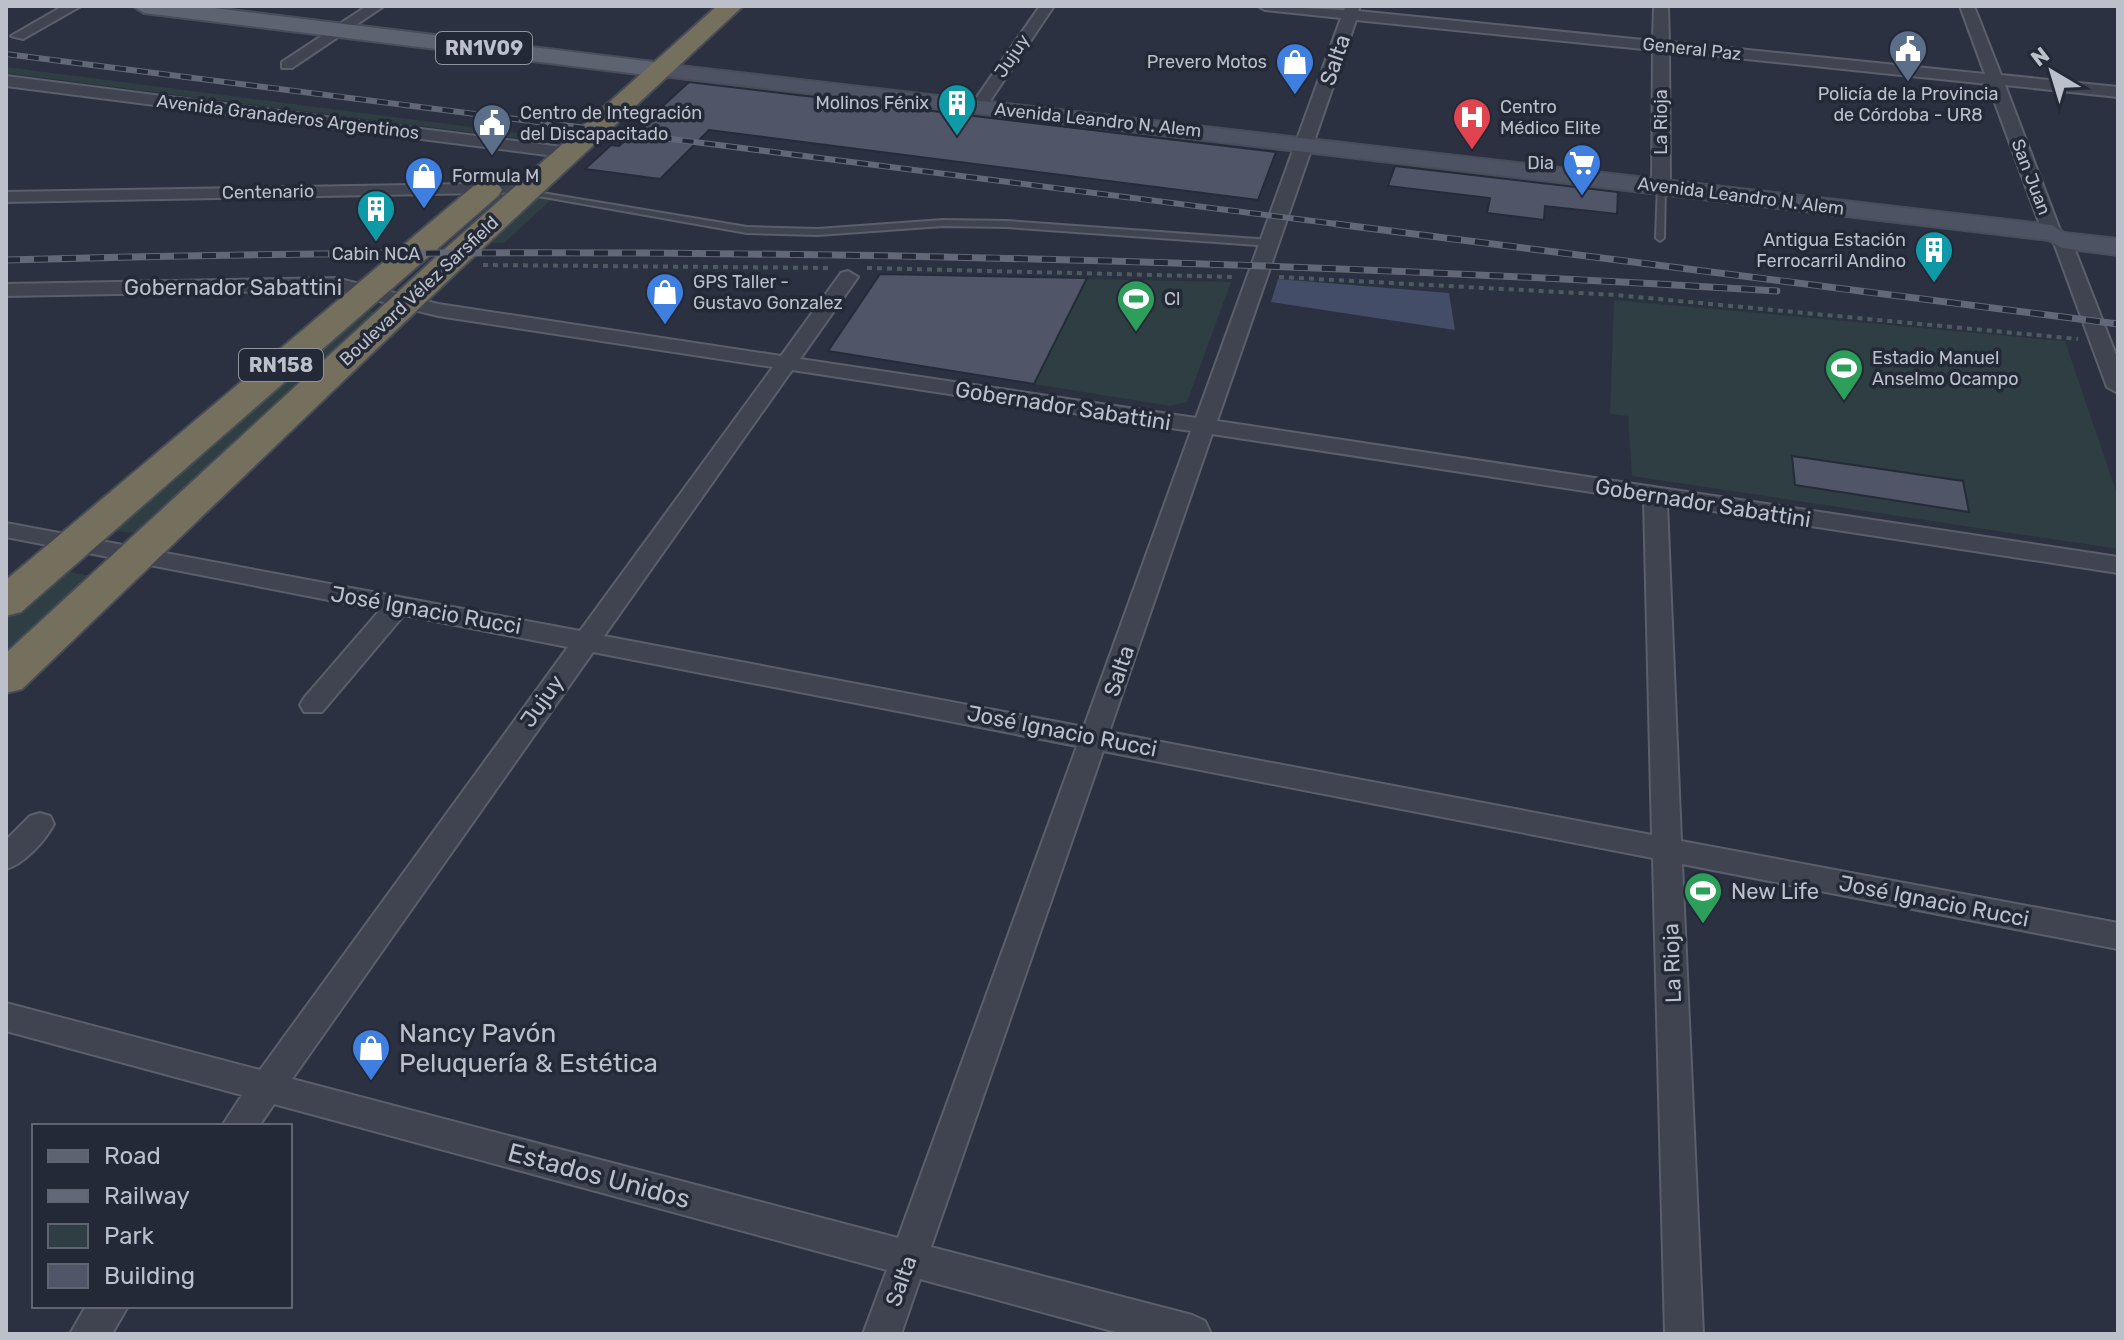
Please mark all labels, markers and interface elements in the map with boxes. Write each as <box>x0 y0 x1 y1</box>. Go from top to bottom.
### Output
public building icon: Policía de la Provincia de Córdoba - UR8 <box>1887 28 1929 83</box>
street label: Jujuy <box>990 30 1034 82</box>
street label: Salta <box>1314 31 1356 89</box>
road number: RN1V09 <box>436 32 532 64</box>
north arrow <box>2012 32 2092 112</box>
street label: General Paz <box>1642 33 1742 65</box>
shop icon: Prevero Motos <box>1274 41 1316 96</box>
text: N <box>2025 41 2055 72</box>
place label: Prevero Motos <box>1147 51 1267 73</box>
building icon: Molinos Fénix <box>936 82 978 137</box>
place label: Policía de la Provincia de Córdoba - UR8 <box>1818 83 1998 126</box>
street label: La Rioja <box>1650 89 1672 155</box>
street label: Avenida Granaderos Argentinos <box>155 90 421 144</box>
place label: Molinos Fénix <box>815 92 929 114</box>
hospital icon: Centro Médico Elite <box>1451 96 1493 151</box>
place label: Centro Médico Elite <box>1500 96 1601 139</box>
street label: Avenida Leandro N. Alem <box>993 98 1203 142</box>
public building icon: Centro de Integración del Discapacitado <box>471 102 513 157</box>
place label: Centro de Integración del Discapacitado <box>520 102 702 145</box>
street label: San Juan <box>2006 136 2056 218</box>
supermarket icon: Dia <box>1561 142 1603 197</box>
place label: Dia <box>1527 152 1554 174</box>
shop icon: Formula M <box>403 155 445 210</box>
place label: Formula M <box>452 165 539 187</box>
street label: Avenida Leandro N. Alem <box>1636 172 1846 220</box>
street label: Centenario <box>222 180 314 204</box>
building icon: Cabin NCA <box>355 188 397 243</box>
street label: Boulevard Vélez Sarsfield <box>335 212 503 370</box>
place label: Antigua Estación Ferrocarril Andino <box>1756 229 1906 272</box>
building icon: Antigua Estación Ferrocarril Andino <box>1913 229 1955 284</box>
place label: Cabin NCA <box>332 243 420 265</box>
shop icon: GPS Taller - Gustavo Gonzalez <box>644 271 686 326</box>
place label: GPS Taller - Gustavo Gonzalez <box>693 271 843 314</box>
street label: Gobernador Sabattini <box>124 274 342 301</box>
sports icon: Cl <box>1115 278 1157 333</box>
place label: Cl <box>1164 288 1180 310</box>
sports icon: Estadio Manuel Anselmo Ocampo <box>1823 347 1865 402</box>
place label: Estadio Manuel Anselmo Ocampo <box>1872 347 2018 390</box>
road number: RN158 <box>239 349 323 381</box>
street label: Gobernador Sabattini <box>953 376 1173 436</box>
street label: Gobernador Sabattini <box>1593 473 1813 533</box>
street label: José Ignacio Rucci <box>329 580 523 640</box>
street label: Salta <box>1098 642 1140 700</box>
street label: Jujuy <box>514 669 570 733</box>
street label: José Ignacio Rucci <box>965 699 1159 763</box>
street label: José Ignacio Rucci <box>1837 869 2031 933</box>
sports icon: New Life <box>1682 870 1724 925</box>
place label: New Life <box>1731 878 1819 905</box>
street label: La Rioja <box>1657 923 1687 1003</box>
place label: Nancy Pavón Peluquería & Estética <box>399 1018 658 1079</box>
shop icon: Nancy Pavón Peluquería & Estética <box>350 1027 392 1082</box>
legend <box>32 1124 292 1308</box>
street label: Estados Unidos <box>504 1137 694 1215</box>
text: Road <box>104 1142 161 1170</box>
text: Railway <box>104 1182 190 1210</box>
text: Park <box>104 1222 155 1250</box>
street label: Salta <box>879 1252 923 1310</box>
text: Building <box>104 1262 195 1290</box>

